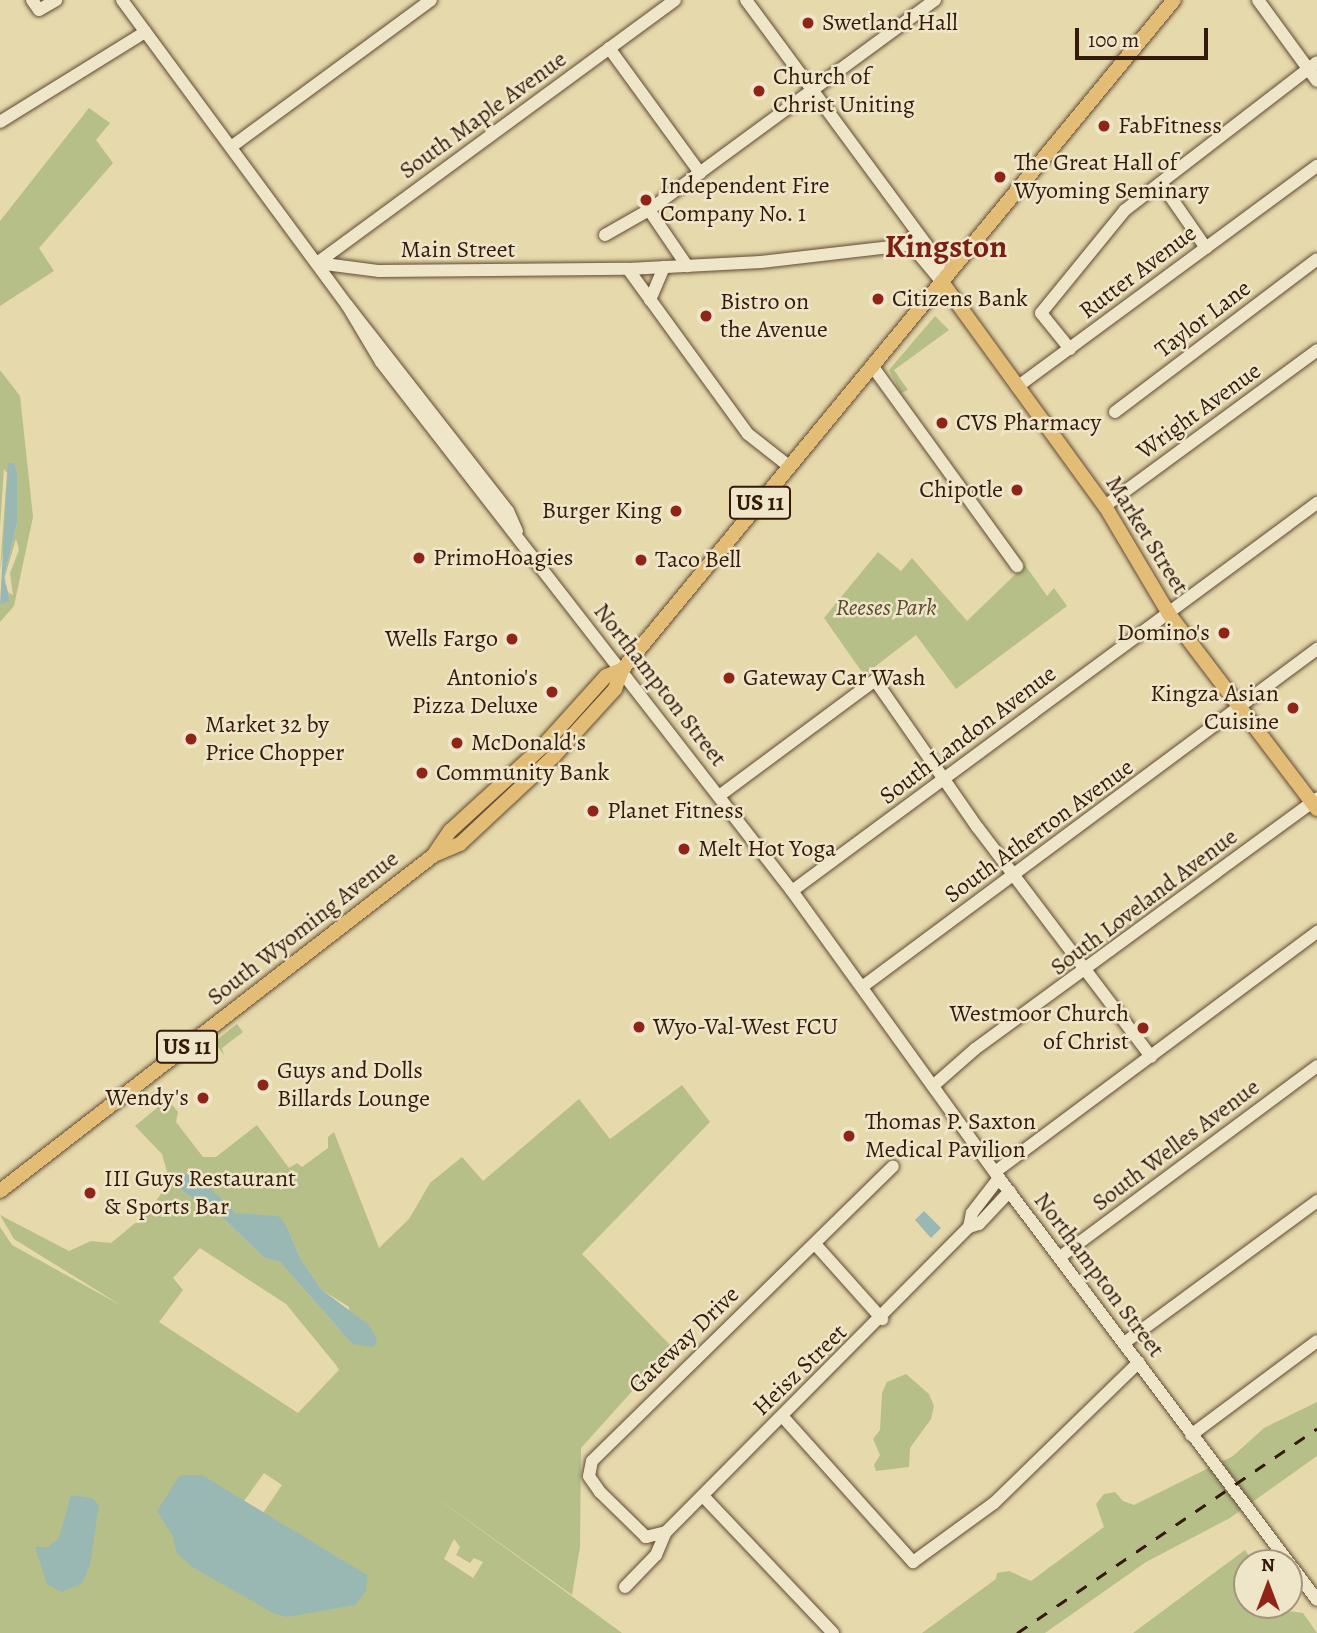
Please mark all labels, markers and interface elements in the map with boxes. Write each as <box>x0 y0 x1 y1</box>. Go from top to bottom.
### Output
place label: Swetland Hall <box>822 9 958 37</box>
scale bar <box>1079 14 1212 58</box>
marker: Swetland Hall <box>800 15 816 31</box>
text: 100 m <box>1088 26 1139 54</box>
street label: South Maple Avenue <box>394 45 572 185</box>
place label: Church of Christ Uniting <box>773 63 915 119</box>
marker: Church of Christ Uniting <box>751 83 767 99</box>
place label: FabFitness <box>1118 112 1222 140</box>
marker: FabFitness <box>1096 118 1112 134</box>
place label: The Great Hall of Wyoming Seminary <box>1014 149 1209 205</box>
marker: The Great Hall of Wyoming Seminary <box>992 169 1008 185</box>
place label: Independent Fire Company No. 1 <box>660 172 830 228</box>
marker: Independent Fire Company No. 1 <box>638 192 654 208</box>
street label: Rutter Avenue <box>1074 219 1202 325</box>
district label: Kingston <box>885 227 1007 265</box>
street label: Main Street <box>401 236 515 264</box>
street label: Taylor Lane <box>1149 274 1257 364</box>
place label: Citizens Bank <box>892 285 1028 313</box>
place label: Bistro on the Avenue <box>720 288 828 344</box>
marker: Citizens Bank <box>870 291 886 307</box>
marker: Bistro on the Avenue <box>698 308 714 324</box>
street label: Wright Avenue <box>1131 356 1267 466</box>
place label: CVS Pharmacy <box>956 409 1101 437</box>
marker: CVS Pharmacy <box>934 415 950 431</box>
street label: Market Street <box>1099 470 1195 600</box>
place label: Chipotle <box>919 476 1003 504</box>
marker: Chipotle <box>1009 482 1025 498</box>
road number: US 11 <box>728 484 792 523</box>
place label: Burger King <box>542 497 662 525</box>
marker: Burger King <box>668 503 684 519</box>
place label: PrimoHoagies <box>433 544 573 572</box>
place label: Taco Bell <box>655 546 741 574</box>
marker: PrimoHoagies <box>411 550 427 566</box>
marker: Taco Bell <box>633 552 649 568</box>
park label: Reeses Park <box>835 594 937 622</box>
street label: Northampton Street <box>587 598 733 772</box>
place label: Domino's <box>1117 619 1210 647</box>
place label: Wells Fargo <box>385 625 498 653</box>
marker: Domino's <box>1216 625 1232 641</box>
marker: Wells Fargo <box>504 631 520 647</box>
street label: South Landon Avenue <box>874 659 1062 811</box>
place label: Antonio's Pizza Deluxe <box>412 664 538 720</box>
place label: Gateway Car Wash <box>743 664 926 692</box>
marker: Gateway Car Wash <box>721 670 737 686</box>
place label: Kingza Asian Cuisine <box>1150 680 1279 736</box>
marker: Antonio's Pizza Deluxe <box>544 684 560 700</box>
marker: Kingza Asian Cuisine <box>1285 700 1301 716</box>
place label: Market 32 by Price Chopper <box>205 711 344 767</box>
place label: McDonald's <box>471 729 586 757</box>
marker: Market 32 by Price Chopper <box>183 731 199 747</box>
marker: McDonald's <box>449 735 465 751</box>
street label: South Atherton Avenue <box>939 753 1139 909</box>
place label: Community Bank <box>436 759 609 787</box>
marker: Community Bank <box>414 765 430 781</box>
place label: Planet Fitness <box>607 797 744 825</box>
marker: Planet Fitness <box>585 803 601 819</box>
street label: South Loveland Avenue <box>1045 822 1243 982</box>
place label: Melt Hot Yoga <box>698 835 836 863</box>
marker: Melt Hot Yoga <box>676 841 692 857</box>
street label: South Wyoming Avenue <box>202 844 404 1012</box>
place label: Westmoor Church of Christ <box>950 1000 1129 1056</box>
place label: Wyo-Val-West FCU <box>653 1013 838 1041</box>
marker: Wyo-Val-West FCU <box>631 1019 647 1035</box>
marker: Westmoor Church of Christ <box>1135 1020 1151 1036</box>
road number: US 11 <box>156 1028 218 1066</box>
place label: Guys and Dolls Billards Lounge <box>277 1057 430 1113</box>
street label: South Welles Avenue <box>1087 1073 1265 1217</box>
marker: Guys and Dolls Billards Lounge <box>255 1077 271 1093</box>
place label: Wendy's <box>106 1084 189 1112</box>
marker: Wendy's <box>195 1090 211 1106</box>
place label: Thomas P. Saxton Medical Pavilion <box>865 1108 1036 1164</box>
marker: Thomas P. Saxton Medical Pavilion <box>839 1126 859 1146</box>
place label: III Guys Restaurant & Sports Bar <box>104 1165 296 1221</box>
marker: III Guys Restaurant & Sports Bar <box>82 1185 98 1201</box>
street label: Northampton Street <box>1028 1187 1170 1363</box>
street label: Gateway Drive <box>623 1280 745 1400</box>
street label: Heisz Street <box>747 1318 853 1422</box>
north arrow <box>1233 1549 1303 1619</box>
text: N <box>1261 1552 1275 1578</box>

